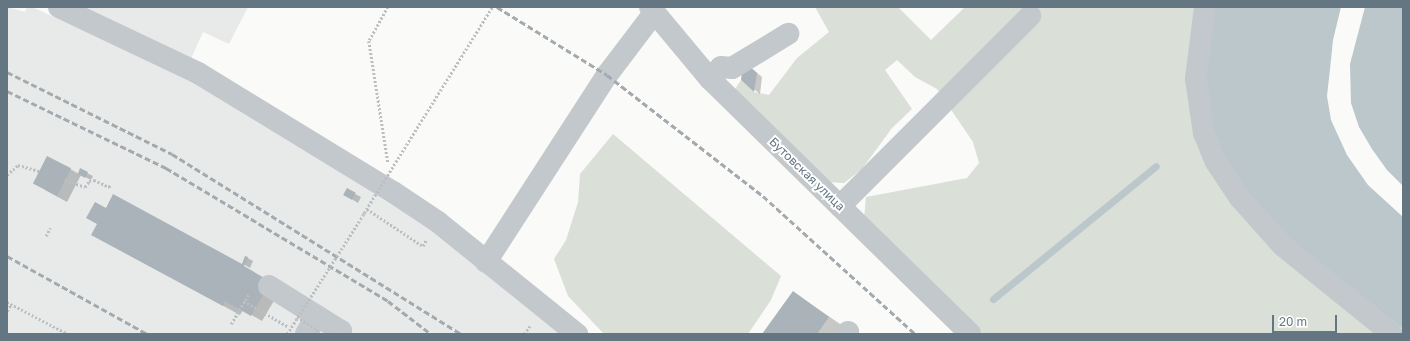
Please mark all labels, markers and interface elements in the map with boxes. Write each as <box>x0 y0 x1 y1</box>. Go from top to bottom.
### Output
street label: Бутовская улица <box>766 134 848 214</box>
scale bar <box>1274 307 1339 333</box>
text: 20 m <box>1279 314 1307 329</box>

